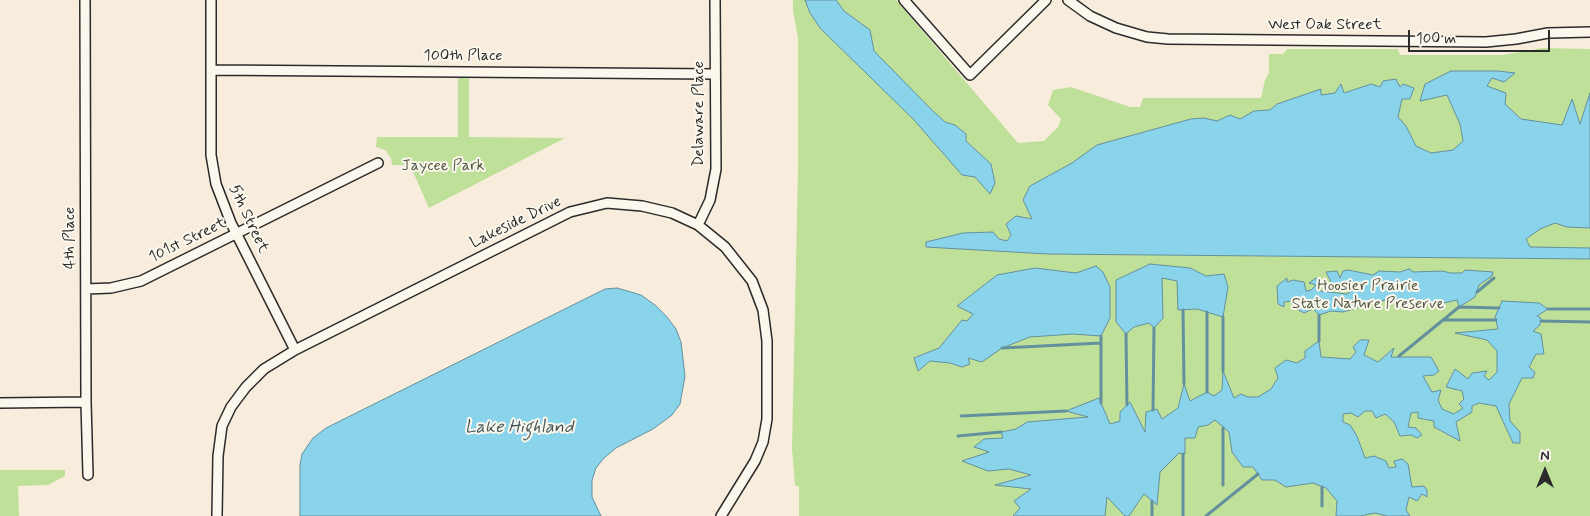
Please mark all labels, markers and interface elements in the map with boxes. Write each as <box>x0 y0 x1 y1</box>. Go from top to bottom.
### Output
street label: West Oak Street <box>1268 16 1382 36</box>
scale bar <box>1410 20 1552 52</box>
text: 100 m <box>1416 29 1456 49</box>
street label: 100th Place <box>424 47 502 67</box>
street label: Delaware Place <box>690 61 710 167</box>
park label: Jaycee Park <box>402 157 484 177</box>
street label: 5th Street <box>224 182 272 256</box>
street label: Lakeside Drive <box>467 193 565 253</box>
street label: 4th Place <box>61 207 81 269</box>
street label: 101st Street <box>146 214 230 268</box>
park label: Hoosier Prairie State Nature Preserve <box>1292 277 1444 315</box>
water label: Lake Highland <box>465 417 573 439</box>
north arrow <box>1520 446 1570 496</box>
text: N <box>1540 447 1550 465</box>

